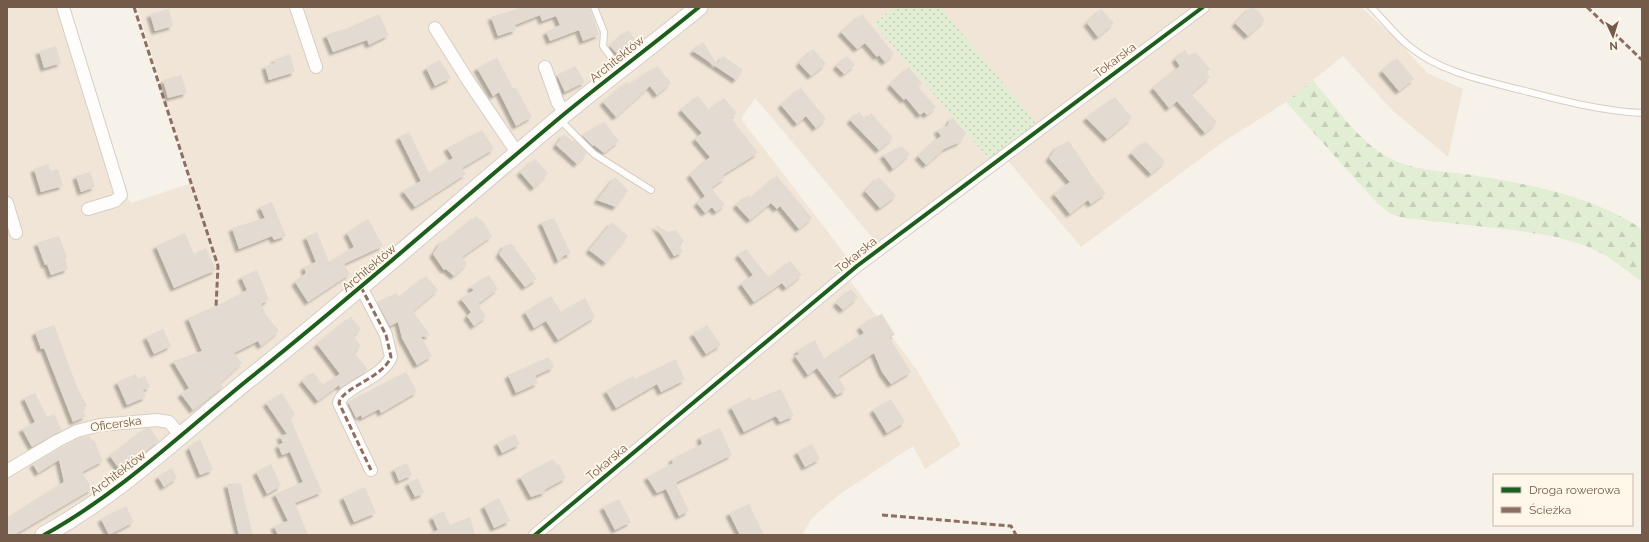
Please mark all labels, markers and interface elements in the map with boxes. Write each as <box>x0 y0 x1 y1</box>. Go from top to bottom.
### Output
north arrow <box>1593 16 1633 56</box>
street label: Architektów <box>587 33 647 85</box>
text: N <box>1609 39 1618 52</box>
street label: Tokarska <box>1091 40 1139 80</box>
street label: Tokarska <box>833 234 879 276</box>
street label: Architektów <box>339 241 399 295</box>
street label: Oficerska <box>90 413 142 435</box>
street label: Tokarska <box>584 441 630 483</box>
street label: Architektów <box>87 447 149 499</box>
legend <box>1493 474 1633 526</box>
text: Droga rowerowa <box>1529 483 1620 497</box>
text: Ścieżka <box>1529 503 1571 517</box>

